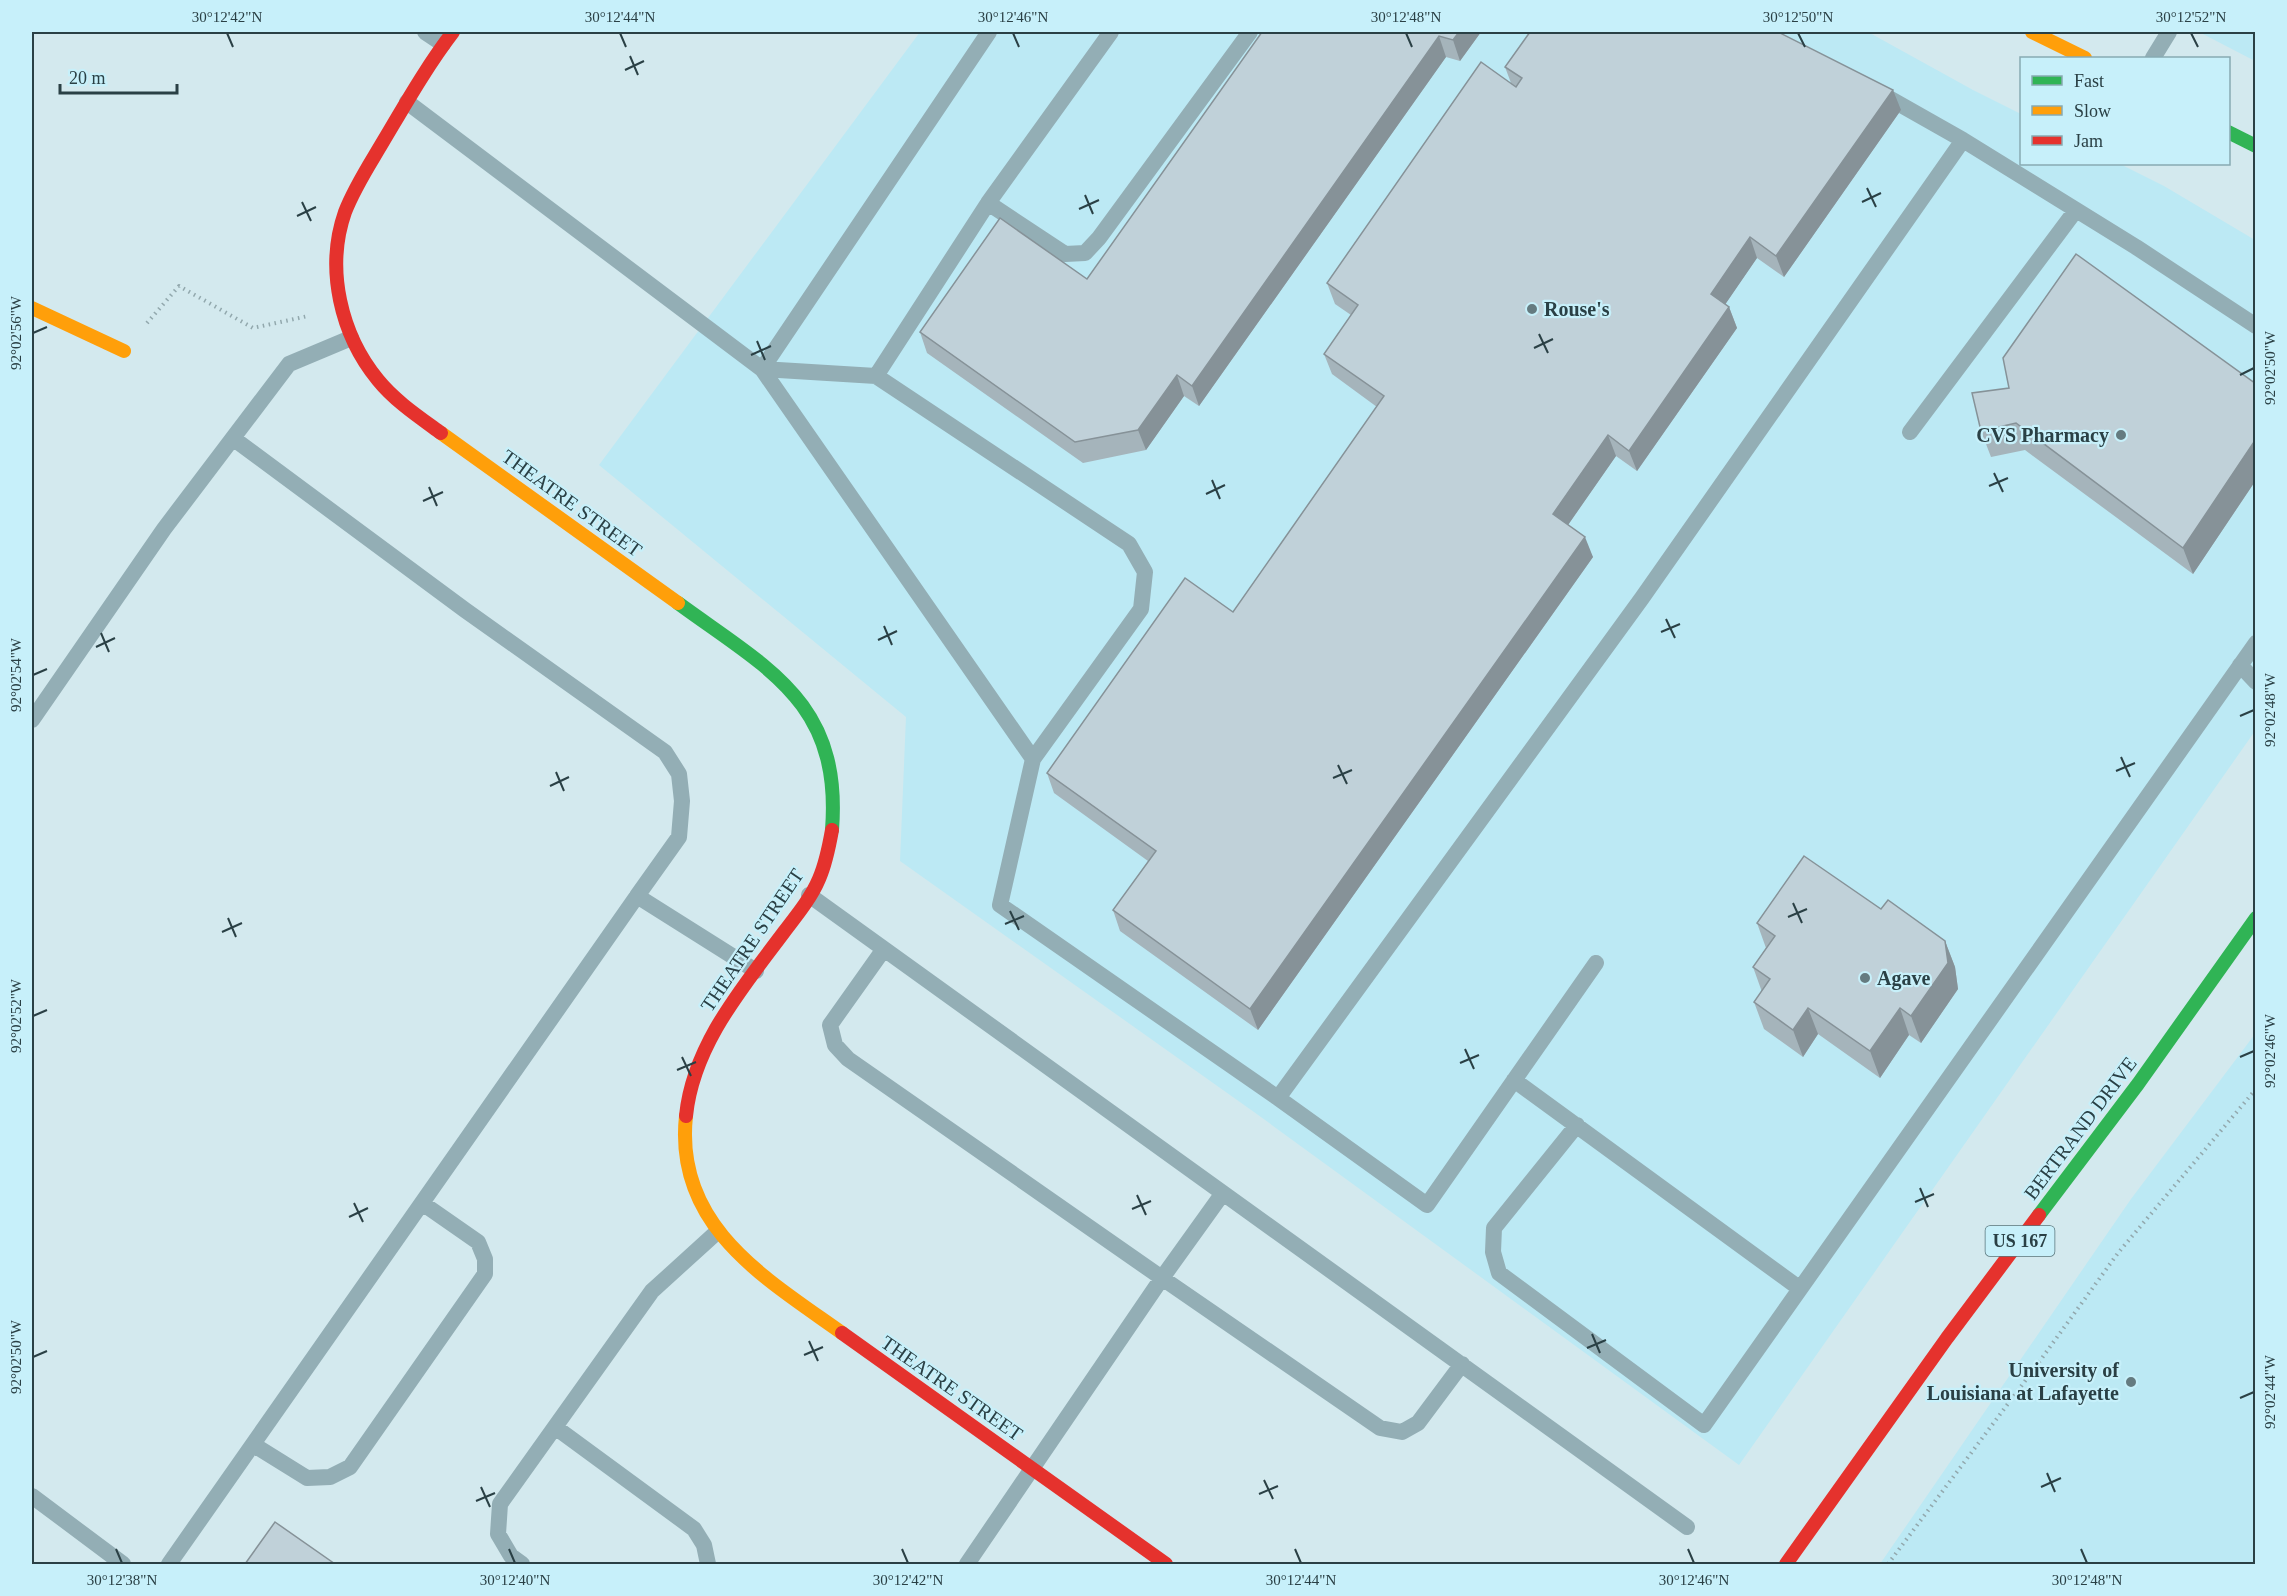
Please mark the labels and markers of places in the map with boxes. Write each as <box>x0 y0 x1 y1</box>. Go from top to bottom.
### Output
place label: Rouse's <box>1544 298 1610 320</box>
marker: Rouse's <box>1525 302 1539 316</box>
place label: CVS Pharmacy <box>1976 424 2109 447</box>
marker: CVS Pharmacy <box>2114 428 2128 442</box>
place label: Agave <box>1877 967 1930 990</box>
marker: Agave <box>1858 971 1872 985</box>
place label: University of Louisiana at Lafayette <box>1927 1359 2119 1405</box>
marker: University of Louisiana at Lafayette <box>2124 1375 2138 1389</box>

